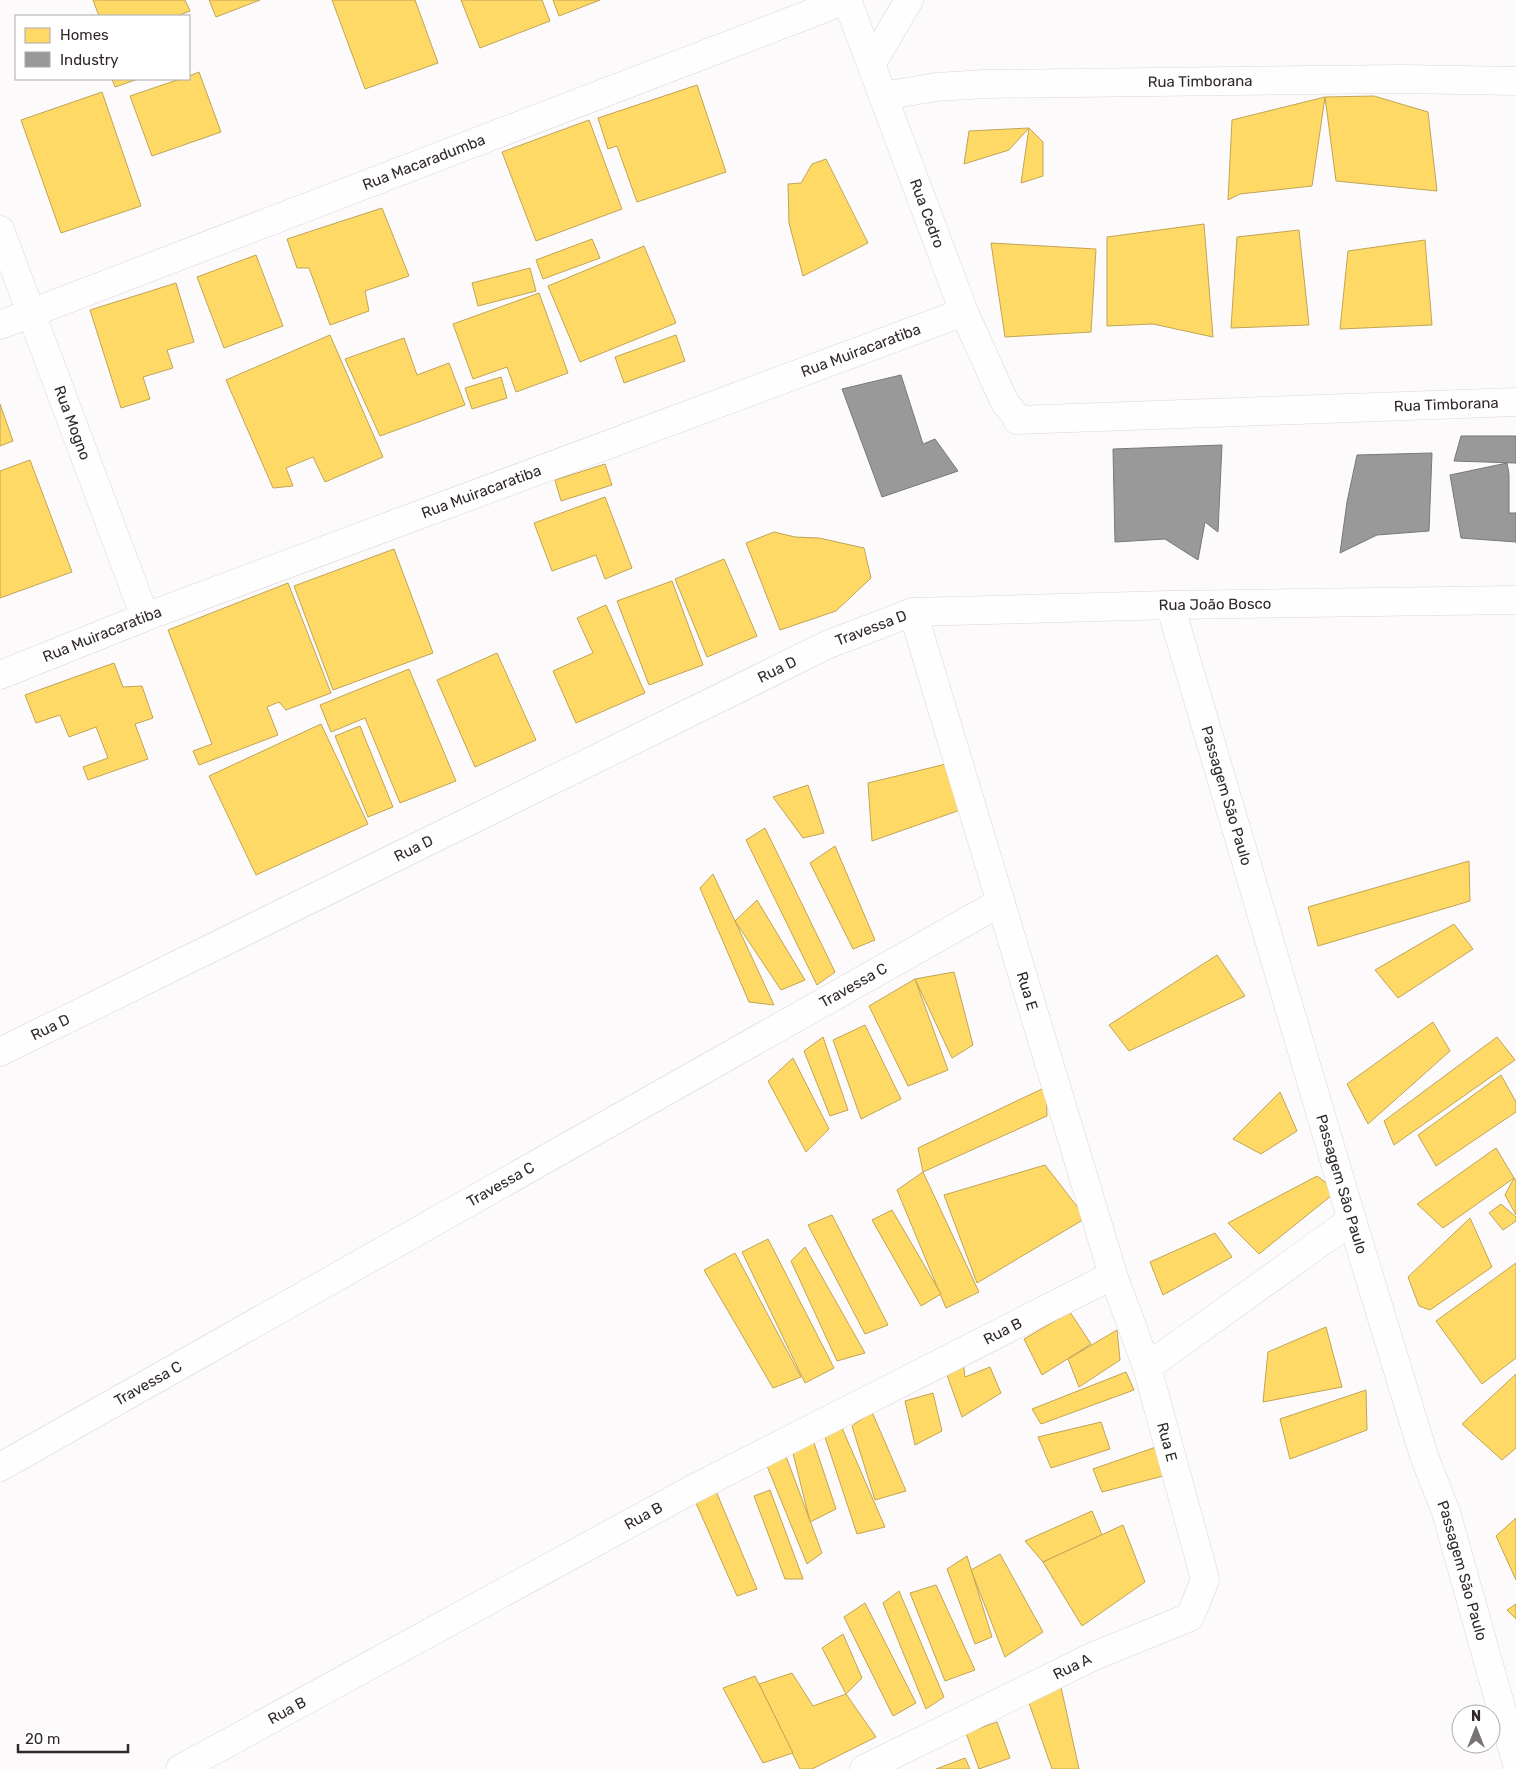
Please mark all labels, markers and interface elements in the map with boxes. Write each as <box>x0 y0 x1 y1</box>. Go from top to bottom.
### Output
legend <box>15 15 190 80</box>
text: Homes <box>60 26 109 44</box>
text: Industry <box>60 51 119 69</box>
street label: Rua Timborana <box>1148 72 1253 91</box>
street label: Rua Macaradumba <box>360 130 488 194</box>
street label: Rua Cedro <box>906 176 948 251</box>
street label: Rua Muiracaratiba <box>798 320 923 381</box>
street label: Rua Mogno <box>50 383 94 463</box>
street label: Rua Timborana <box>1394 394 1499 415</box>
street label: Rua Muiracaratiba <box>419 461 544 522</box>
street label: Rua João Bosco <box>1158 595 1272 614</box>
street label: Rua Muiracaratiba <box>40 603 164 666</box>
street label: Travessa D <box>833 606 909 650</box>
street label: Rua D <box>755 652 799 687</box>
street label: Passagem São Paulo <box>1197 724 1256 868</box>
street label: Rua D <box>391 831 436 866</box>
street label: Travessa C <box>816 959 890 1012</box>
street label: Rua E <box>1013 969 1041 1013</box>
street label: Rua D <box>28 1010 73 1044</box>
street label: Passagem São Paulo <box>1312 1112 1371 1256</box>
street label: Travessa C <box>464 1158 538 1211</box>
street label: Rua B <box>980 1314 1025 1349</box>
street label: Travessa C <box>111 1357 185 1410</box>
street label: Rua E <box>1153 1420 1181 1464</box>
street label: Rua B <box>621 1498 666 1534</box>
street label: Passagem São Paulo <box>1433 1498 1491 1643</box>
street label: Rua A <box>1050 1650 1094 1684</box>
street label: Rua B <box>265 1693 309 1728</box>
north arrow <box>1451 1704 1501 1754</box>
text: N <box>1471 1708 1481 1725</box>
scale bar <box>18 1722 128 1754</box>
text: 20 m <box>25 1730 60 1748</box>

